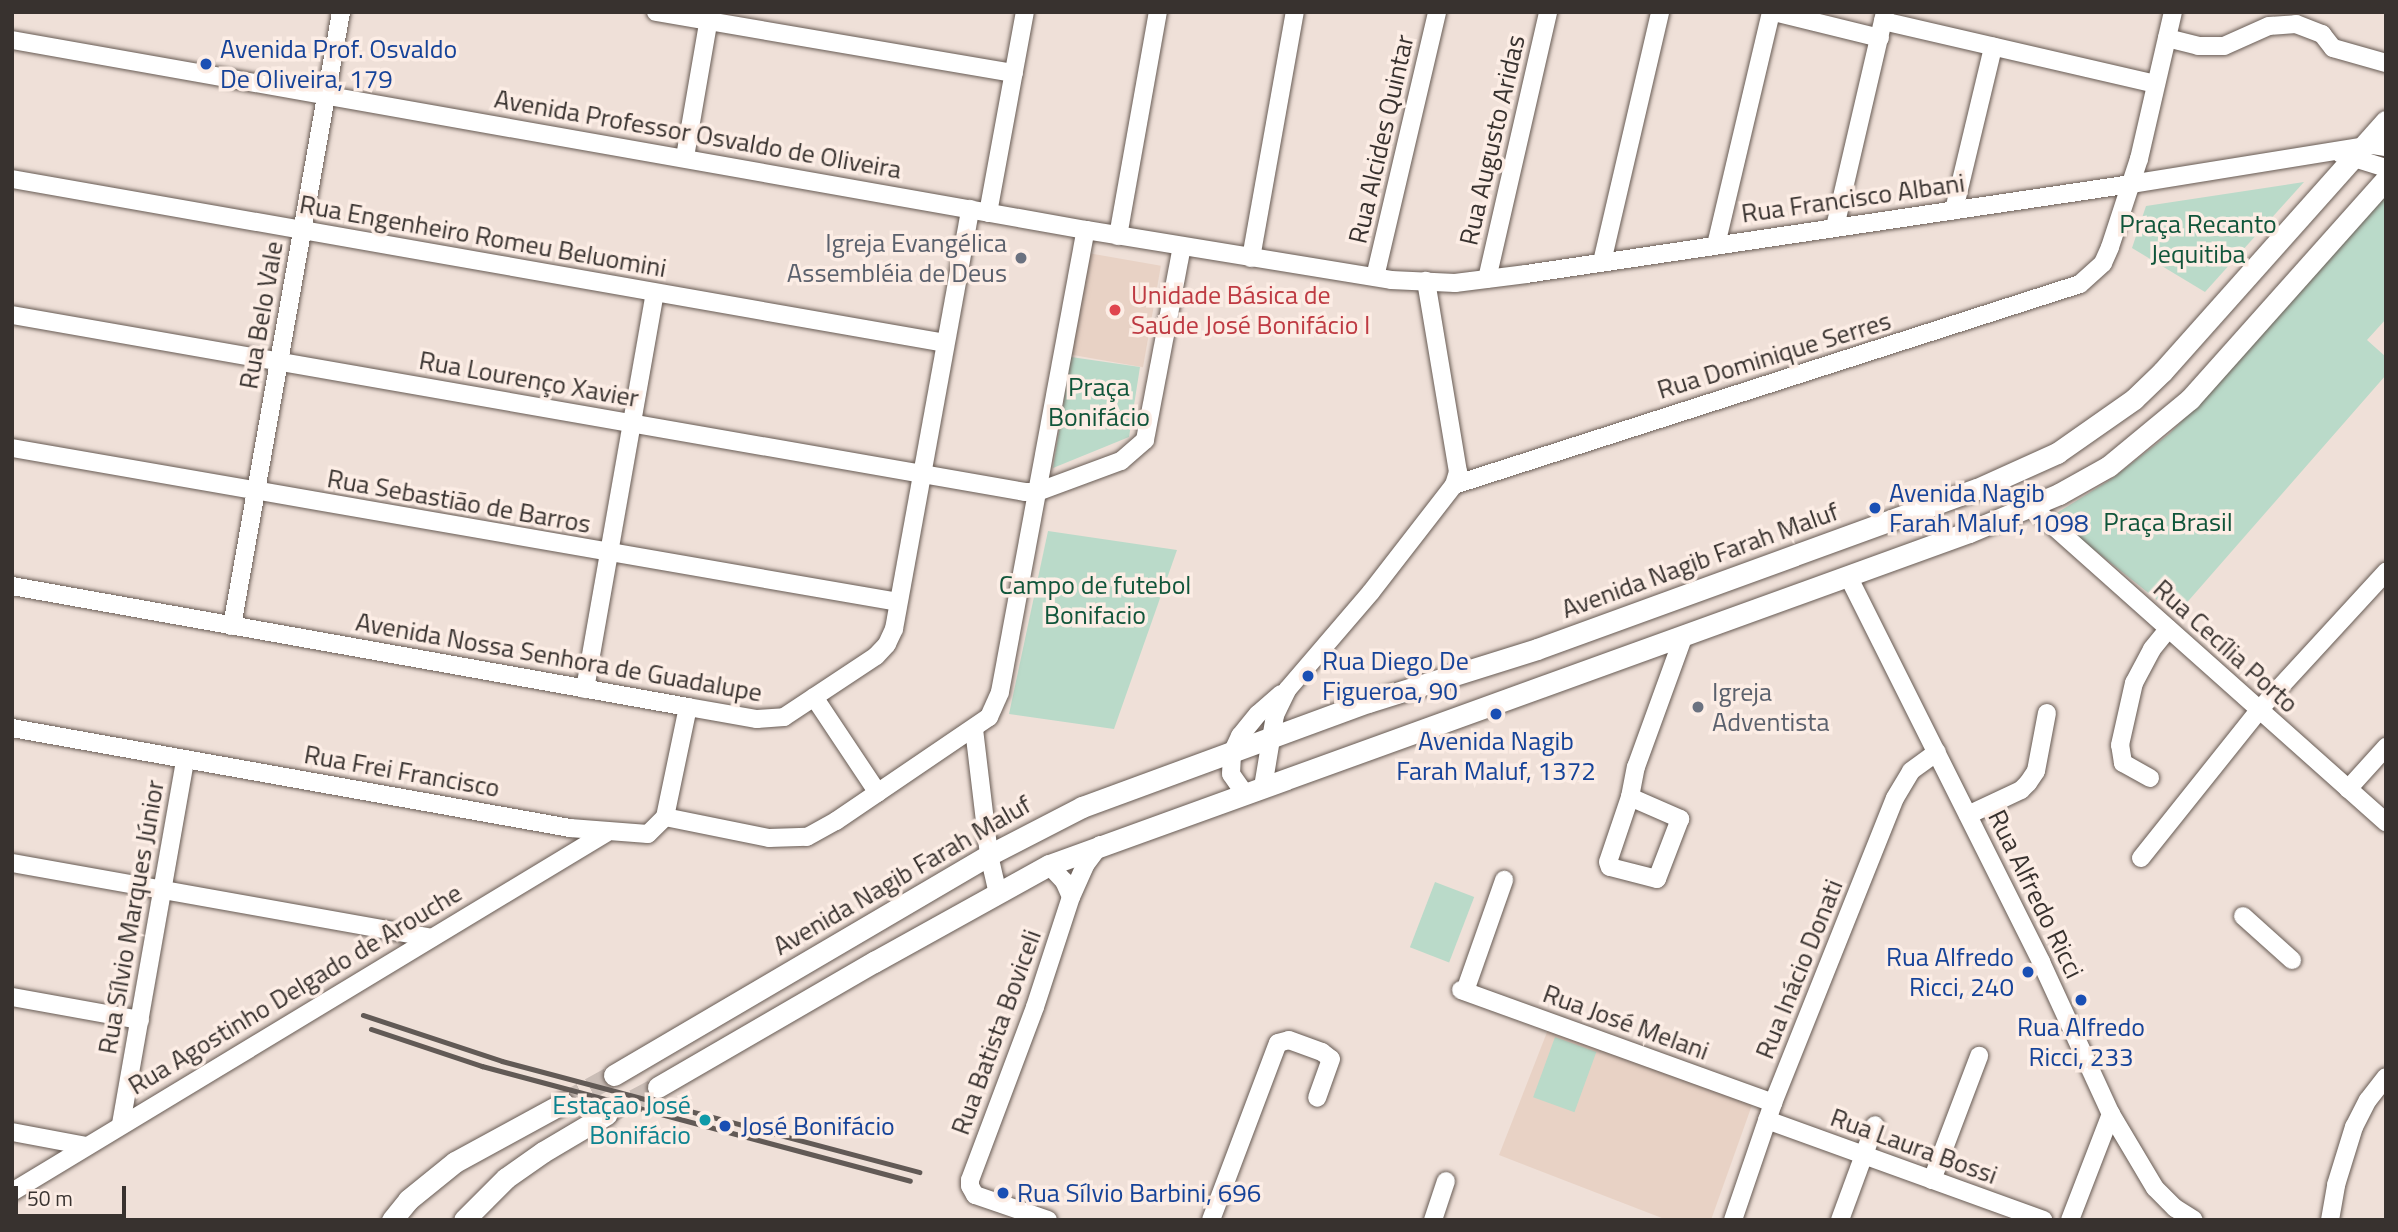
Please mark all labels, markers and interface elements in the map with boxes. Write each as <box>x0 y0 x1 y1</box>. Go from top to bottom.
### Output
street label: Rua Alcides Quintar <box>1342 32 1420 246</box>
street label: Rua Augusto Aridas <box>1453 32 1531 248</box>
place label: Avenida Prof. Osvaldo De Oliveira, 179 <box>220 33 457 94</box>
marker: Avenida Prof. Osvaldo De Oliveira, 179 <box>198 56 214 72</box>
street label: Avenida Professor Osvaldo de Oliveira <box>492 83 904 185</box>
street label: Rua Francisco Albani <box>1739 167 1967 229</box>
street label: Rua Engenheiro Romeu Beluomini <box>297 188 669 284</box>
park label: Praça Recanto Jequitiba <box>2119 208 2277 270</box>
place label: Igreja Evangélica Assembléia de Deus <box>787 227 1007 288</box>
street label: Rua Belo Vale <box>233 239 289 391</box>
marker: Igreja Evangélica Assembléia de Deus <box>1013 250 1029 266</box>
place label: Unidade Básica de Saúde José Bonifácio I <box>1131 279 1370 340</box>
marker: Unidade Básica de Saúde José Bonifácio I <box>1105 300 1125 320</box>
street label: Rua Dominique Serres <box>1653 305 1895 405</box>
street label: Rua Lourenço Xavier <box>417 344 641 414</box>
park label: Praça Bonifácio <box>1048 371 1150 432</box>
street label: Rua Sebastião de Barros <box>325 462 593 540</box>
place label: Avenida Nagib Farah Maluf, 1098 <box>1889 477 2089 538</box>
street label: Avenida Nagib Farah Maluf <box>1557 495 1843 625</box>
marker: Avenida Nagib Farah Maluf, 1098 <box>1867 500 1883 516</box>
park label: Praça Brasil <box>2103 506 2233 538</box>
park label: Campo de futebol Bonifacio <box>999 569 1191 630</box>
street label: Rua Cecília Porto <box>2147 573 2305 719</box>
street label: Avenida Nossa Senhora de Guadalupe <box>353 606 765 708</box>
place label: Rua Diego De Figueroa, 90 <box>1322 645 1469 706</box>
marker: Rua Diego De Figueroa, 90 <box>1300 668 1316 684</box>
place label: Igreja Adventista <box>1712 676 1829 738</box>
marker: Igreja Adventista <box>1690 699 1706 715</box>
marker: Avenida Nagib Farah Maluf, 1372 <box>1488 706 1504 722</box>
place label: Avenida Nagib Farah Maluf, 1372 <box>1396 725 1596 786</box>
street label: Rua Frei Francisco <box>302 738 502 804</box>
street label: Rua Sílvio Marques Júnior <box>92 778 170 1056</box>
street label: Avenida Nagib Farah Maluf <box>768 788 1036 962</box>
street label: Rua Alfredo Ricci <box>1982 805 2090 983</box>
street label: Rua Inácio Donati <box>1749 875 1849 1063</box>
street label: Rua Agostinho Delgado de Arouche <box>123 877 467 1101</box>
street label: Rua Batista Boviceli <box>944 925 1048 1139</box>
place label: Rua Alfredo Ricci, 240 <box>1886 941 2014 1002</box>
marker: Rua Alfredo Ricci, 240 <box>2020 964 2036 980</box>
street label: Rua José Melani <box>1539 978 1713 1066</box>
marker: Rua Alfredo Ricci, 233 <box>2073 992 2089 1008</box>
place label: Rua Alfredo Ricci, 233 <box>2017 1011 2145 1072</box>
place label: Estação José Bonifácio <box>552 1089 691 1150</box>
street label: Rua Laura Bossi <box>1826 1101 2002 1191</box>
place label: José Bonifácio <box>741 1110 895 1142</box>
marker: Estação José Bonifácio <box>697 1112 713 1128</box>
marker: José Bonifácio <box>715 1116 735 1136</box>
scale bar <box>18 1172 130 1216</box>
place label: Rua Sílvio Barbini, 696 <box>1017 1177 1261 1209</box>
text: 50 m <box>27 1182 73 1214</box>
marker: Rua Sílvio Barbini, 696 <box>995 1185 1011 1201</box>

